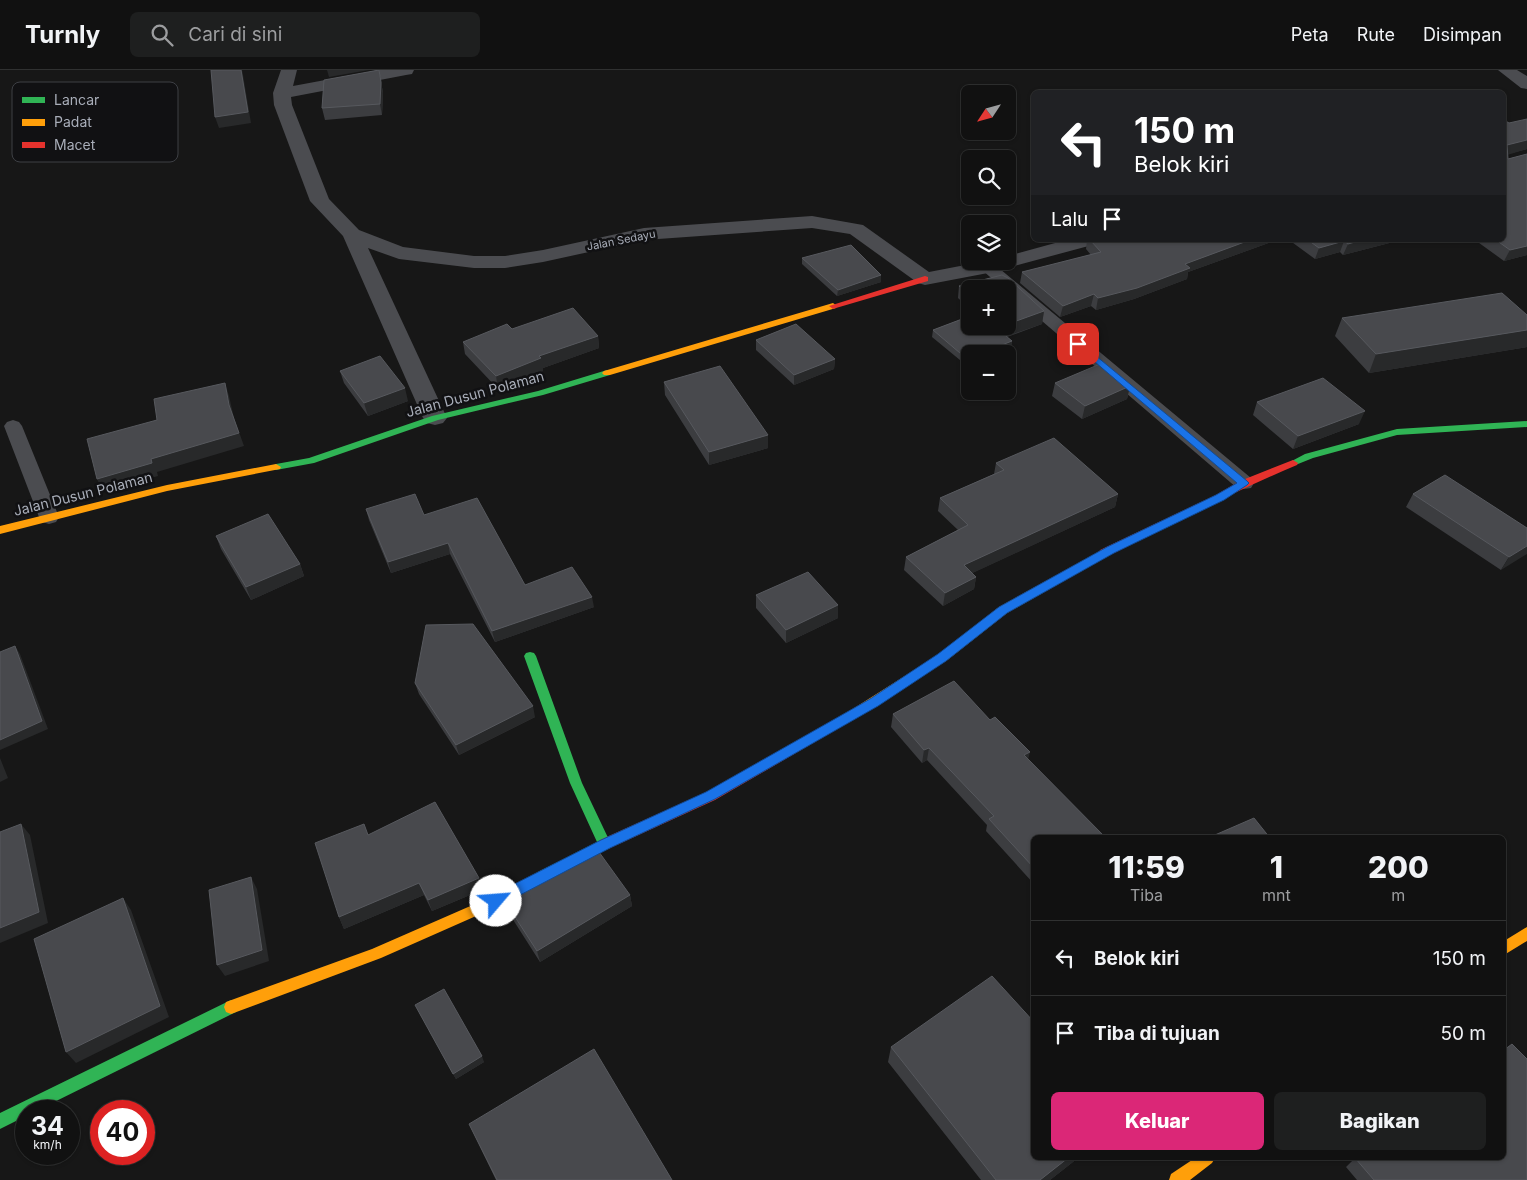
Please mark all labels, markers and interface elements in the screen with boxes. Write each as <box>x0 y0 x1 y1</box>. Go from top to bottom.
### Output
search box <box>130 12 480 57</box>
text: Turnly <box>25 20 100 49</box>
icon: search <box>148 21 176 49</box>
text: Cari di sini <box>188 23 282 46</box>
text: Peta <box>1291 24 1329 45</box>
text: Rute <box>1357 24 1395 45</box>
text: Disimpan <box>1423 24 1502 45</box>
legend <box>12 82 178 162</box>
north arrow <box>961 85 1016 140</box>
map controls <box>961 85 1016 400</box>
text: Lancar <box>54 91 99 108</box>
text: 150 m <box>1134 109 1235 151</box>
icon: left <box>1051 110 1116 175</box>
text: Padat <box>54 113 92 130</box>
text: Macet <box>54 136 96 153</box>
button: search <box>961 150 1016 205</box>
text: Belok kiri <box>1134 151 1229 177</box>
icon: arrive <box>1098 205 1126 233</box>
text: Lalu <box>1051 208 1088 231</box>
button: layers <box>961 215 1016 270</box>
street label: Jalan Sedayu <box>585 226 657 254</box>
button: + <box>961 280 1016 335</box>
pin <box>1057 323 1099 365</box>
icon: arrive <box>1064 330 1092 358</box>
button: − <box>961 345 1016 400</box>
street label: Jalan Dusun Polaman <box>404 367 546 420</box>
street label: Jalan Dusun Polaman <box>12 468 154 519</box>
text: 11:59 <box>1108 849 1185 885</box>
text: 1 <box>1270 849 1283 885</box>
text: 200 <box>1368 849 1429 885</box>
position arrow <box>469 874 521 926</box>
text: Tiba <box>1130 885 1163 905</box>
text: mnt <box>1262 885 1291 905</box>
text: m <box>1391 885 1405 905</box>
icon: left <box>1051 944 1079 972</box>
text: Belok kiri <box>1094 947 1179 970</box>
text: 150 m <box>1433 947 1486 970</box>
icon: arrive <box>1051 1019 1079 1047</box>
text: Tiba di tujuan <box>1094 1022 1220 1045</box>
text: 50 m <box>1440 1022 1486 1045</box>
button: Keluar <box>1051 1092 1264 1150</box>
button: Bagikan <box>1274 1092 1486 1150</box>
speed limit sign: 40 <box>90 1100 155 1165</box>
text: 34 <box>31 1111 64 1141</box>
text: km/h <box>33 1137 62 1152</box>

